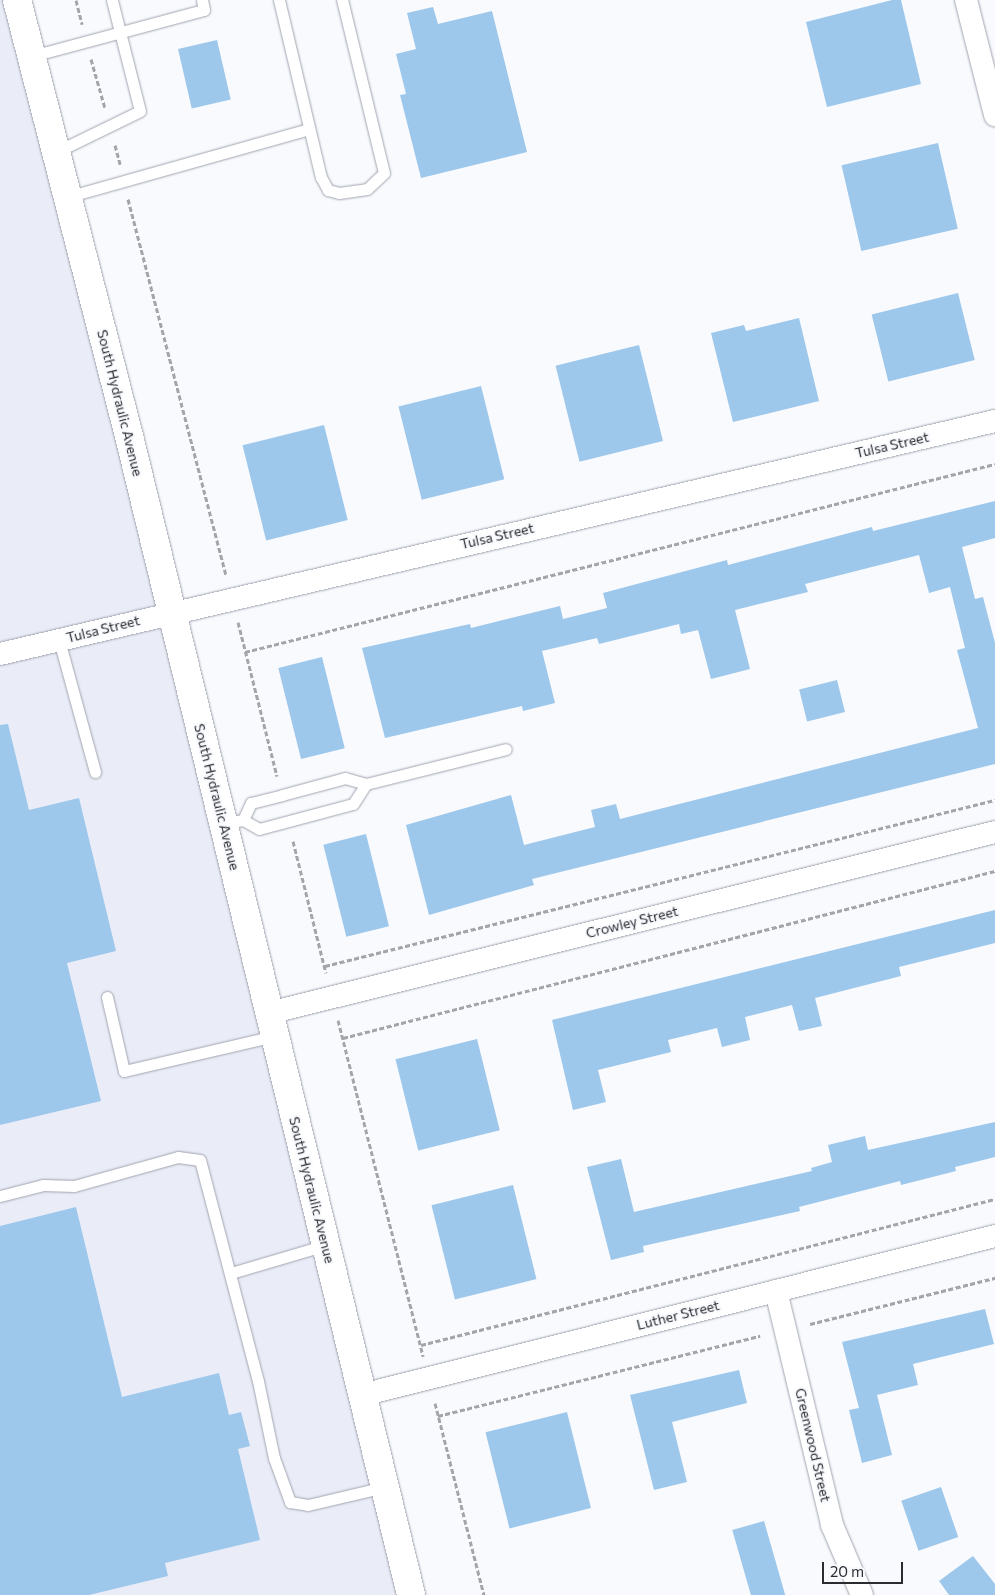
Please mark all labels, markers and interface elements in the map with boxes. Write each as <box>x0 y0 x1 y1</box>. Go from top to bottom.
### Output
street label: South Hydraulic Avenue <box>94 328 146 478</box>
street label: Tulsa Street <box>854 428 930 462</box>
street label: Tulsa Street <box>459 519 535 553</box>
street label: Tulsa Street <box>65 612 141 646</box>
street label: South Hydraulic Avenue <box>191 722 243 872</box>
street label: Crowley Street <box>584 902 680 942</box>
street label: South Hydraulic Avenue <box>286 1115 338 1265</box>
street label: Luther Street <box>635 1297 721 1333</box>
street label: Greenwood Street <box>792 1386 834 1504</box>
scale bar <box>825 1552 906 1584</box>
text: 20 m <box>830 1562 864 1580</box>

